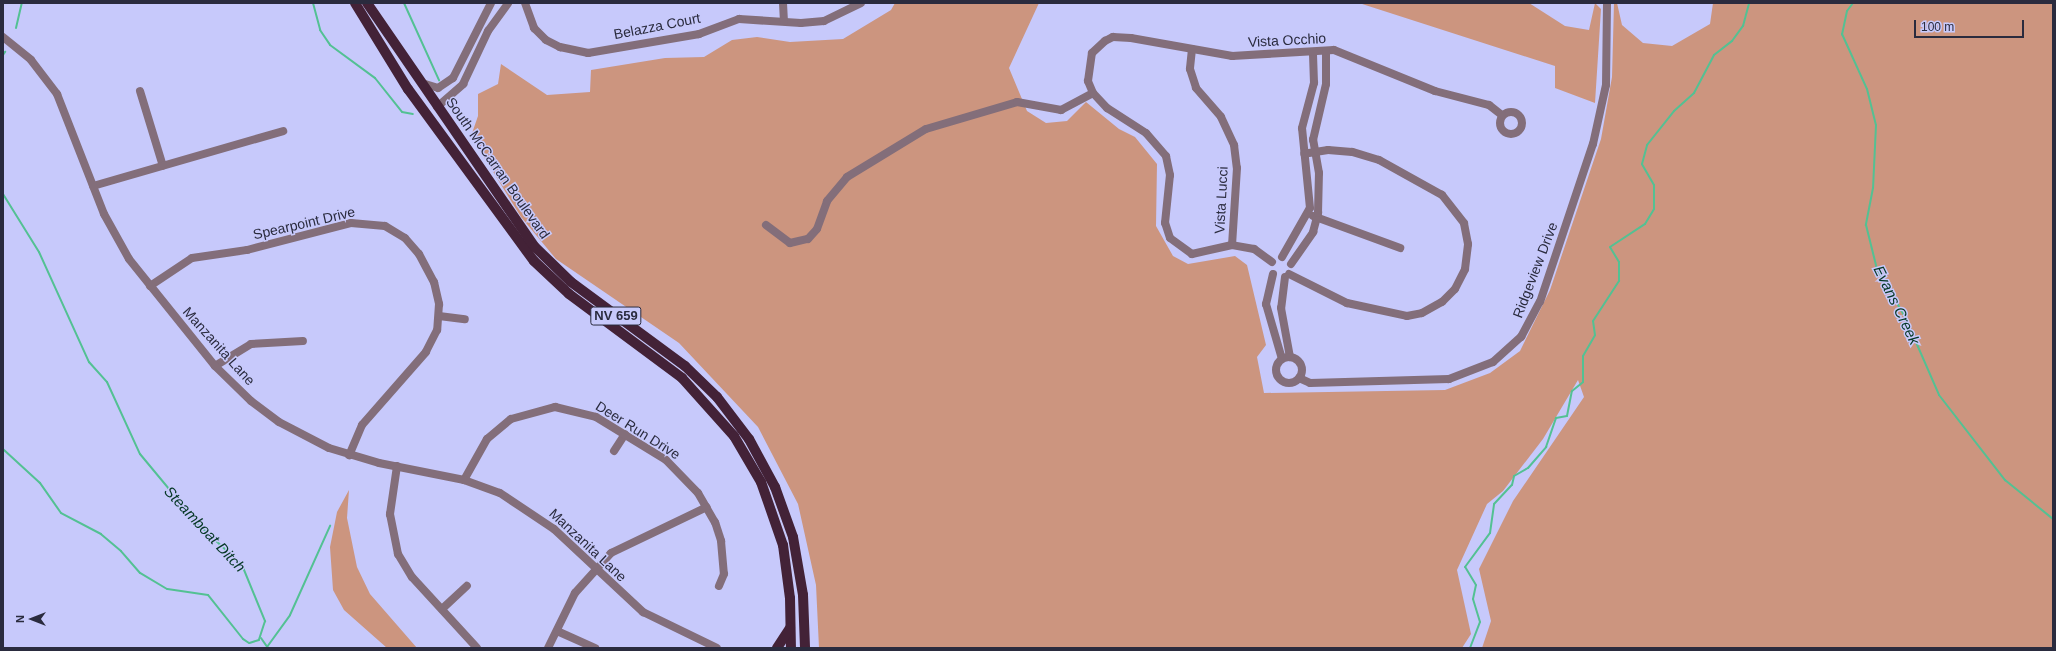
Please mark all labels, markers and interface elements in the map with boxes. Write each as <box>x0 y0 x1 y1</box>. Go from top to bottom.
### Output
street label: Belazza Court <box>612 9 702 43</box>
scale bar <box>1916 12 2026 38</box>
text: 100 m <box>1921 20 1954 34</box>
street label: Vista Occhio <box>1247 30 1327 50</box>
street label: South McCarran Boulevard <box>443 94 553 242</box>
street label: Vista Lucci <box>1211 166 1231 234</box>
street label: Spearpoint Drive <box>251 203 357 243</box>
street label: Ridgeview Drive <box>1509 220 1561 320</box>
water label: Evans Creek <box>1870 262 1924 348</box>
street label: Manzanita Lane <box>179 303 259 389</box>
road number: NV 659 <box>590 305 642 327</box>
street label: Deer Run Drive <box>593 397 683 463</box>
water label: Steamboat Ditch <box>161 482 249 576</box>
street label: Manzanita Lane <box>546 505 630 585</box>
north arrow <box>12 599 52 639</box>
text: N <box>14 615 26 623</box>

